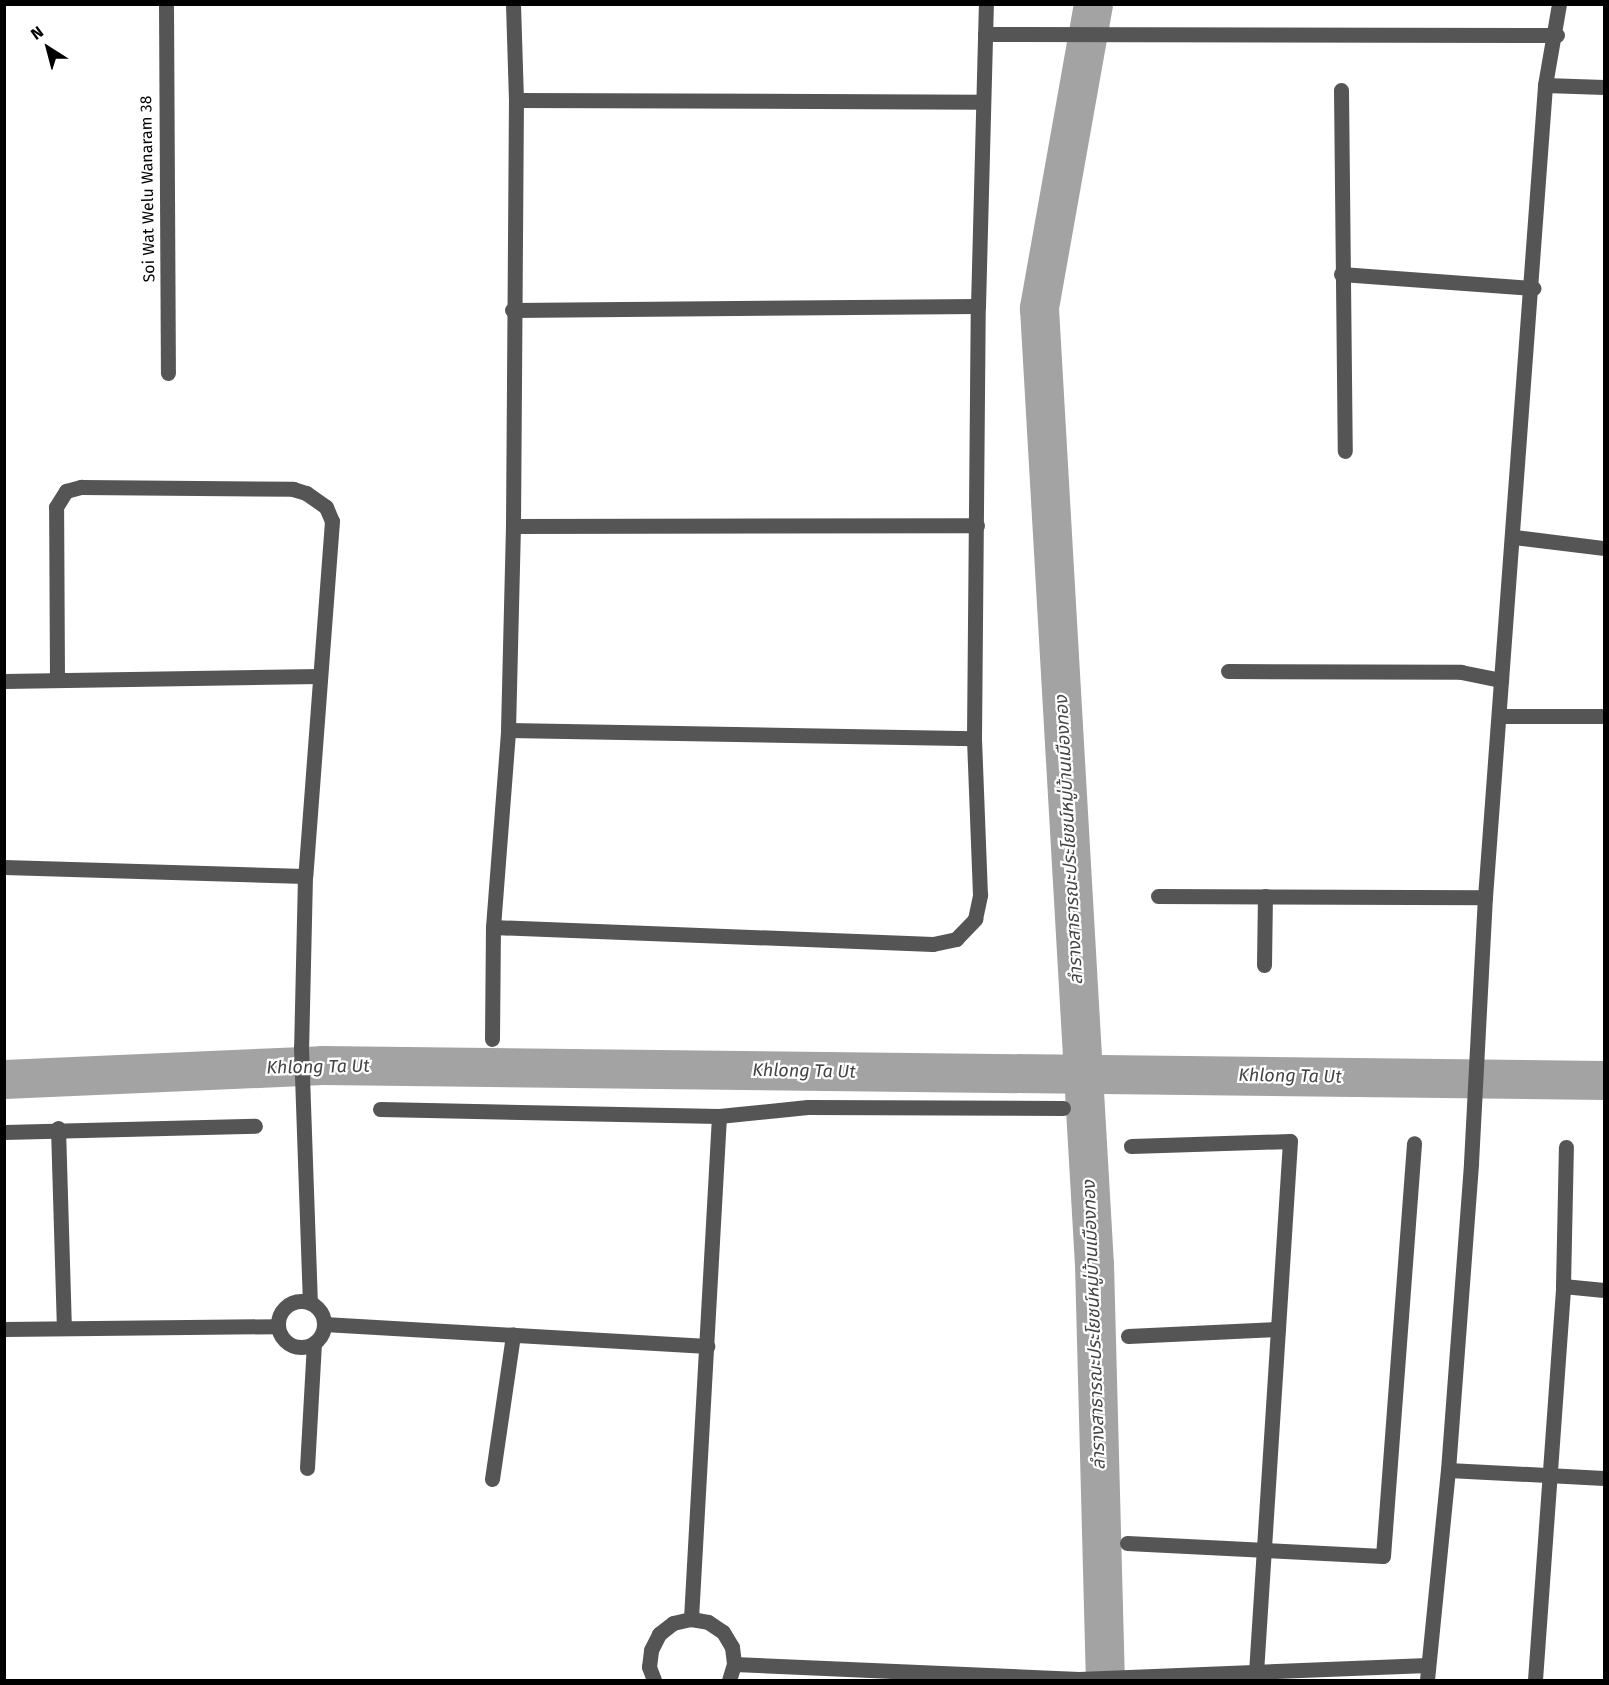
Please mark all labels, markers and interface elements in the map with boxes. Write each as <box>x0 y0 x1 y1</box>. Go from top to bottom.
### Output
north arrow <box>18 18 78 78</box>
text: N <box>27 22 47 44</box>
street label: Soi Wat Welu Wanaram 38 <box>137 95 159 283</box>
water label: ลำรางสาธารณะประโยชน์หมู่บ้านเมืองทอง <box>1051 695 1087 985</box>
water label: Khlong Ta Ut <box>266 1055 370 1079</box>
water label: Khlong Ta Ut <box>752 1059 856 1083</box>
water label: Khlong Ta Ut <box>1238 1064 1342 1088</box>
water label: ลำรางสาธารณะประโยชน์หมู่บ้านเมืองทอง <box>1078 1180 1110 1470</box>

